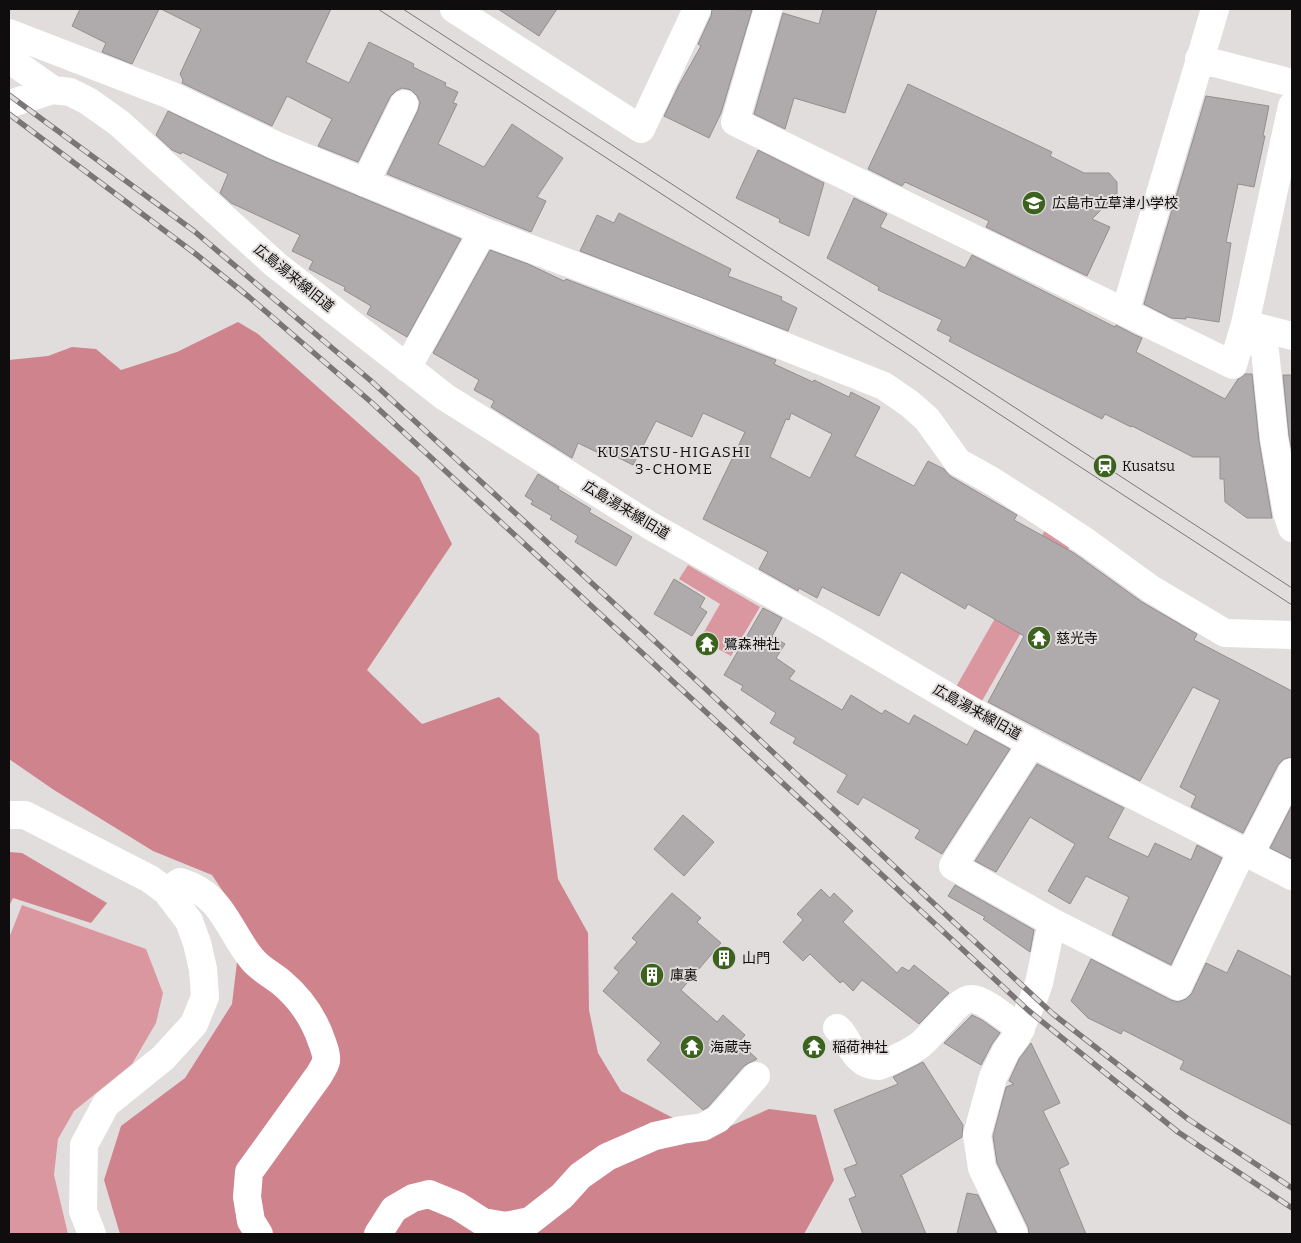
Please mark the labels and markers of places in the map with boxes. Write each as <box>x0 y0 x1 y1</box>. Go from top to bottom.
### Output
school or university icon: 広島市立草津小学校 <box>1021 190 1047 216</box>
place label: 広島市立草津小学校 <box>1052 195 1178 212</box>
station icon: Kusatsu <box>1092 453 1118 479</box>
place label: Kusatsu <box>1122 458 1175 475</box>
temple icon: 慈光寺 <box>1026 625 1052 651</box>
place label: 慈光寺 <box>1056 630 1098 647</box>
temple icon: 鷺森神社 <box>694 631 720 657</box>
place label: 鷺森神社 <box>724 636 780 653</box>
building icon: 山門 <box>711 945 737 971</box>
place label: 山門 <box>742 950 770 967</box>
building icon: 庫裏 <box>639 962 665 988</box>
place label: 庫裏 <box>670 967 698 984</box>
temple icon: 海蔵寺 <box>679 1034 705 1060</box>
temple icon: 稲荷神社 <box>801 1034 827 1060</box>
place label: 海蔵寺 <box>710 1039 752 1056</box>
place label: 稲荷神社 <box>832 1039 888 1056</box>

